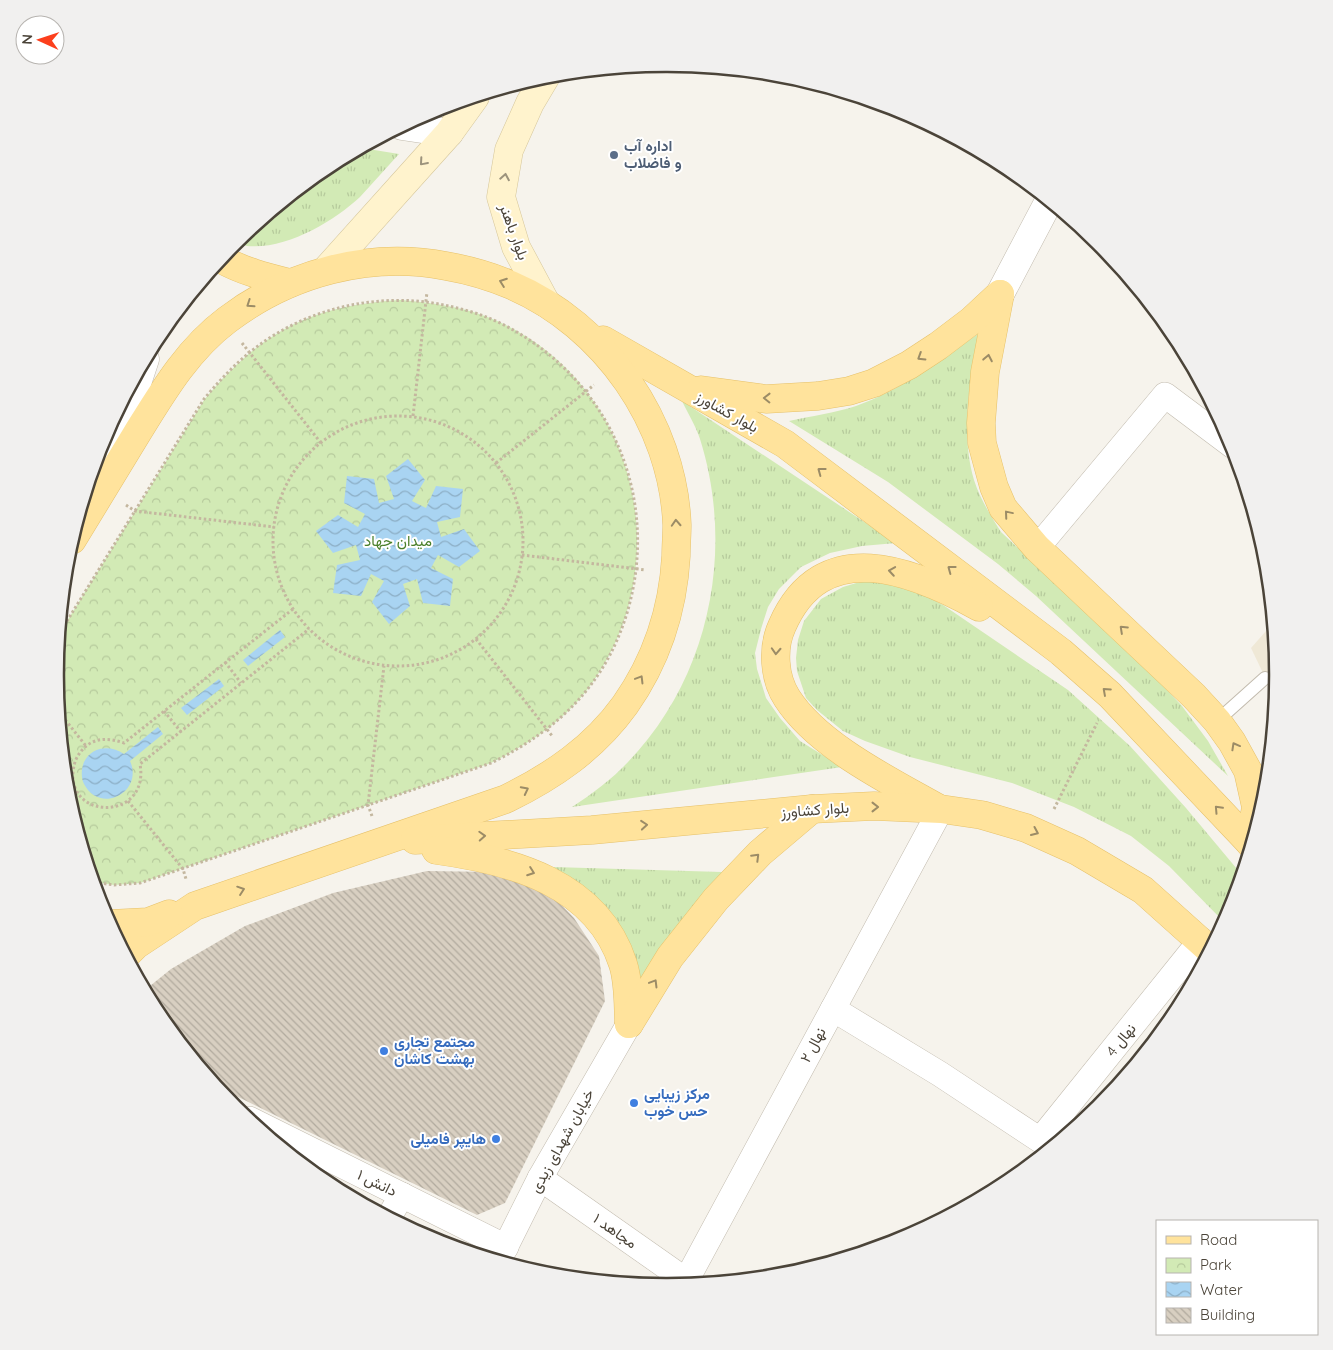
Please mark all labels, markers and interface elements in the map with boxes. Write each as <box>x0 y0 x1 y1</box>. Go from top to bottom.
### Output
north arrow <box>15 15 65 65</box>
text: N <box>18 34 36 45</box>
place label: اداره آب و فاضلاب <box>624 136 682 172</box>
marker: اداره آب و فاضلاب <box>608 149 620 161</box>
one-way arrow <box>420 157 429 166</box>
one-way arrow <box>499 173 509 182</box>
street label: بلوار باهنر <box>495 200 533 262</box>
one-way arrow <box>499 278 508 288</box>
one-way arrow <box>246 298 256 307</box>
one-way arrow <box>918 350 927 360</box>
one-way arrow <box>982 353 992 362</box>
street label: بلوار کشاورز <box>692 386 762 436</box>
one-way arrow <box>763 393 771 404</box>
one-way arrow <box>817 468 827 477</box>
one-way arrow <box>1005 511 1014 520</box>
one-way arrow <box>671 519 682 527</box>
park label: میدان جهاد <box>364 531 432 550</box>
one-way arrow <box>887 566 896 576</box>
one-way arrow <box>947 566 957 575</box>
one-way arrow <box>1120 626 1129 635</box>
one-way arrow <box>771 647 782 655</box>
one-way arrow <box>634 676 644 685</box>
one-way arrow <box>1102 688 1111 697</box>
one-way arrow <box>1231 743 1241 752</box>
one-way arrow <box>520 786 529 796</box>
street label: بلوار کشاورز <box>779 798 850 821</box>
one-way arrow <box>872 802 880 812</box>
one-way arrow <box>1215 805 1224 814</box>
one-way arrow <box>640 820 648 831</box>
one-way arrow <box>1030 825 1039 836</box>
one-way arrow <box>478 831 486 842</box>
one-way arrow <box>750 854 759 863</box>
one-way arrow <box>526 866 535 876</box>
one-way arrow <box>237 886 245 896</box>
one-way arrow <box>648 979 658 988</box>
street label: نهال 4 <box>1101 1019 1140 1060</box>
street label: نهال ۲ <box>795 1024 830 1066</box>
place label: مجتمع تجاری بهشت کاشان <box>394 1032 475 1068</box>
marker: مجتمع تجاری بهشت کاشان <box>378 1045 390 1057</box>
place label: مرکز زیبایی حس خوب <box>644 1084 710 1120</box>
street label: خیابان شهدای زیدی <box>525 1086 599 1196</box>
marker: مرکز زیبایی حس خوب <box>628 1097 640 1109</box>
place label: هایپر فامیلی <box>410 1129 486 1149</box>
marker: هایپر فامیلی <box>490 1133 502 1145</box>
street label: دانش ۱ <box>354 1165 400 1201</box>
street label: مجاهد ۱ <box>590 1209 641 1252</box>
legend <box>1156 1220 1318 1335</box>
text: Road <box>1200 1230 1237 1249</box>
text: Park <box>1200 1255 1232 1274</box>
text: Water <box>1200 1280 1243 1299</box>
text: Building <box>1200 1305 1255 1324</box>

